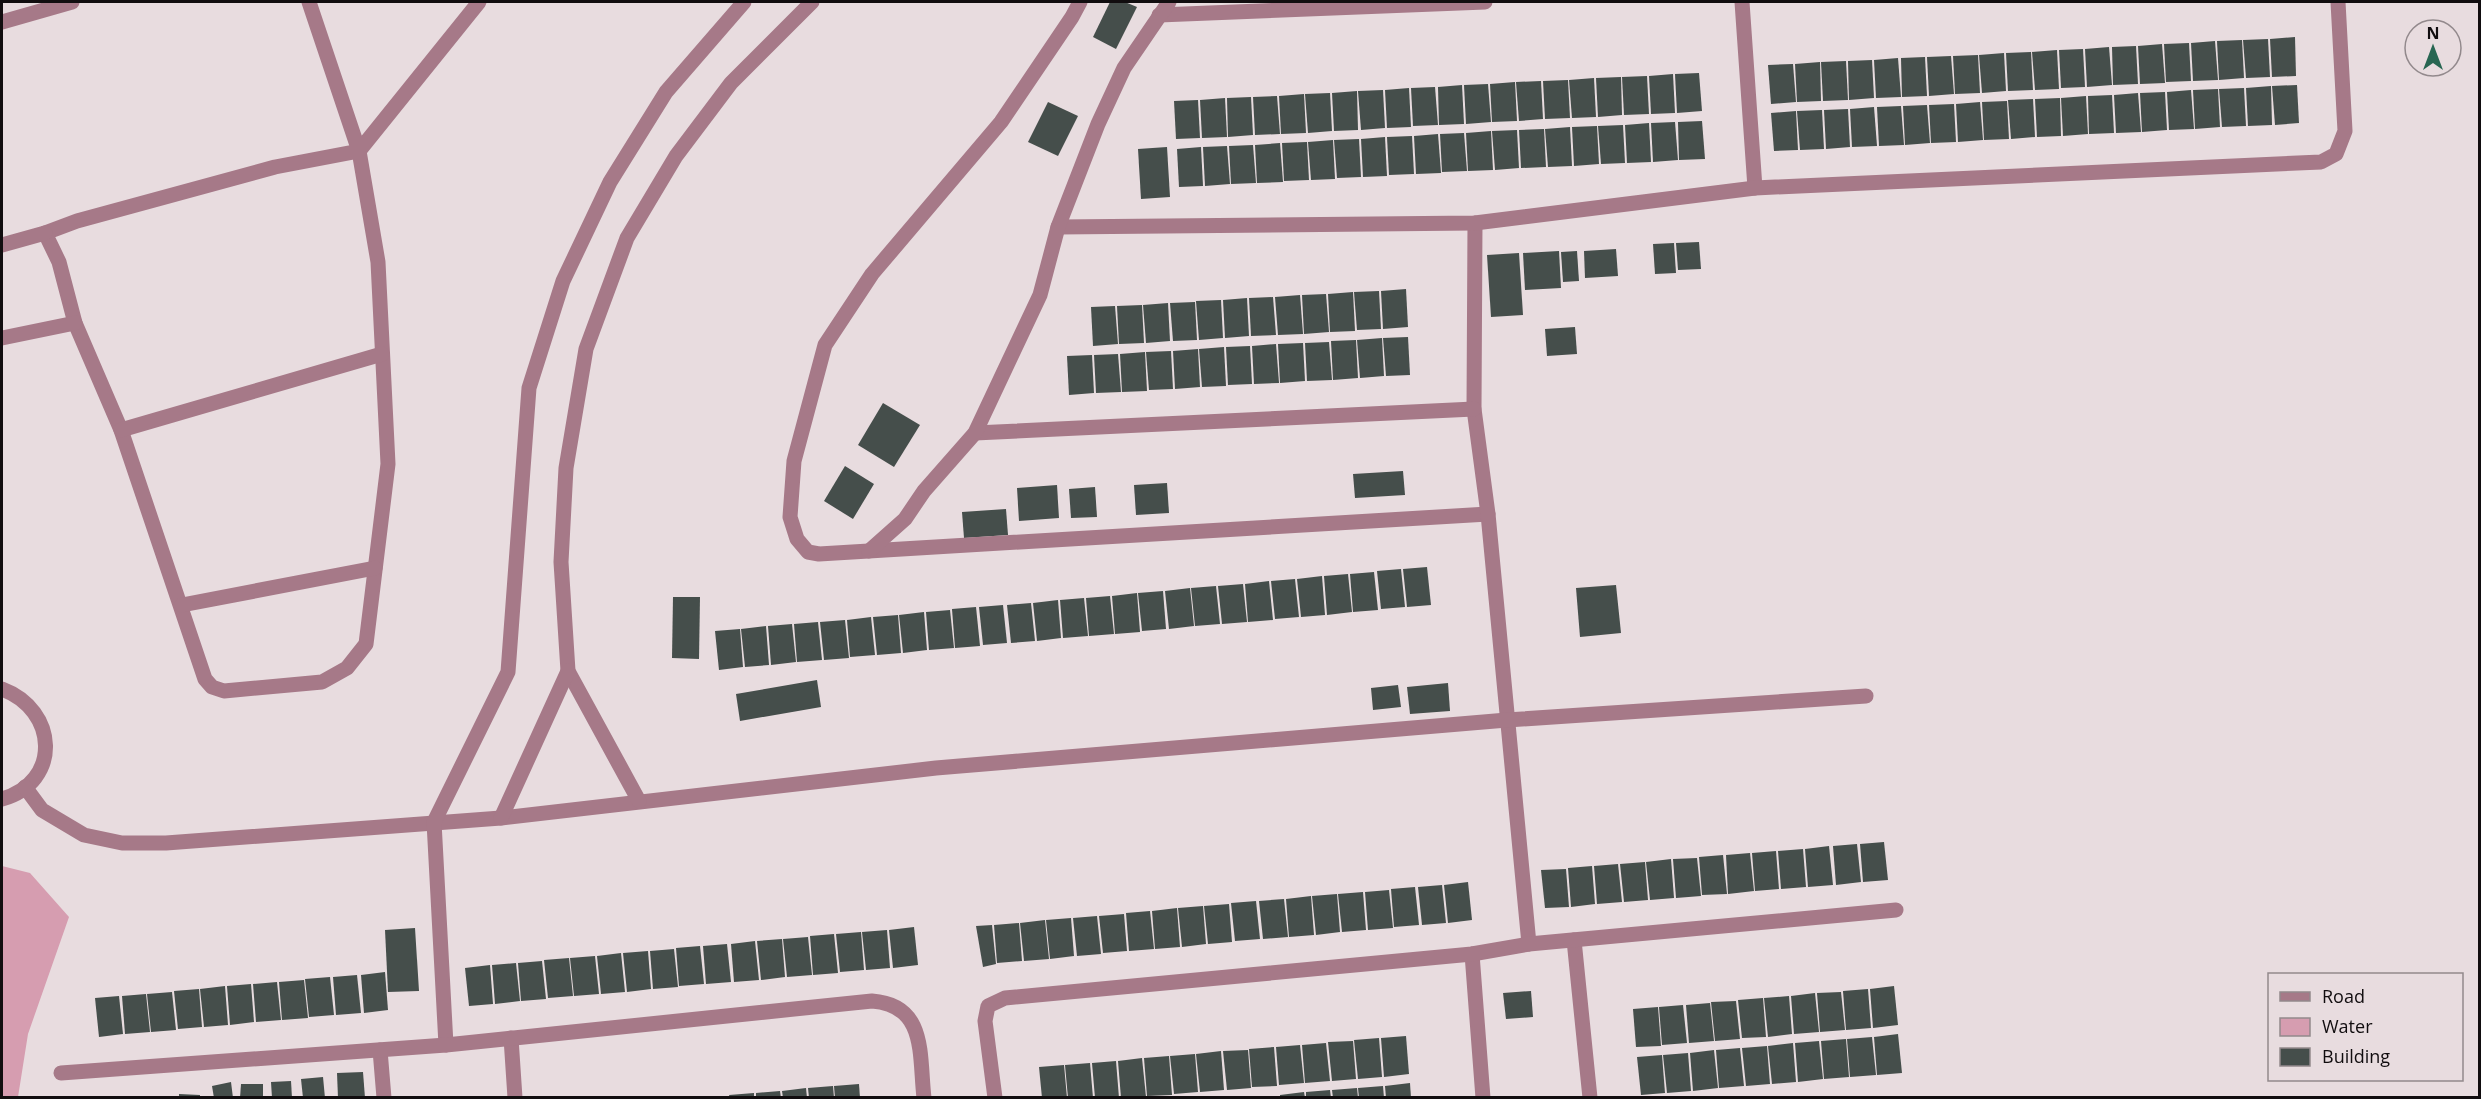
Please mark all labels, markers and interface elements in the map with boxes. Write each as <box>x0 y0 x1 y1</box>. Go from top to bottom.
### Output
north arrow <box>2403 18 2463 78</box>
text: N <box>2426 22 2440 44</box>
legend <box>2268 973 2463 1081</box>
text: Road <box>2322 984 2365 1008</box>
text: Water <box>2322 1014 2373 1038</box>
text: Building <box>2322 1044 2390 1068</box>

